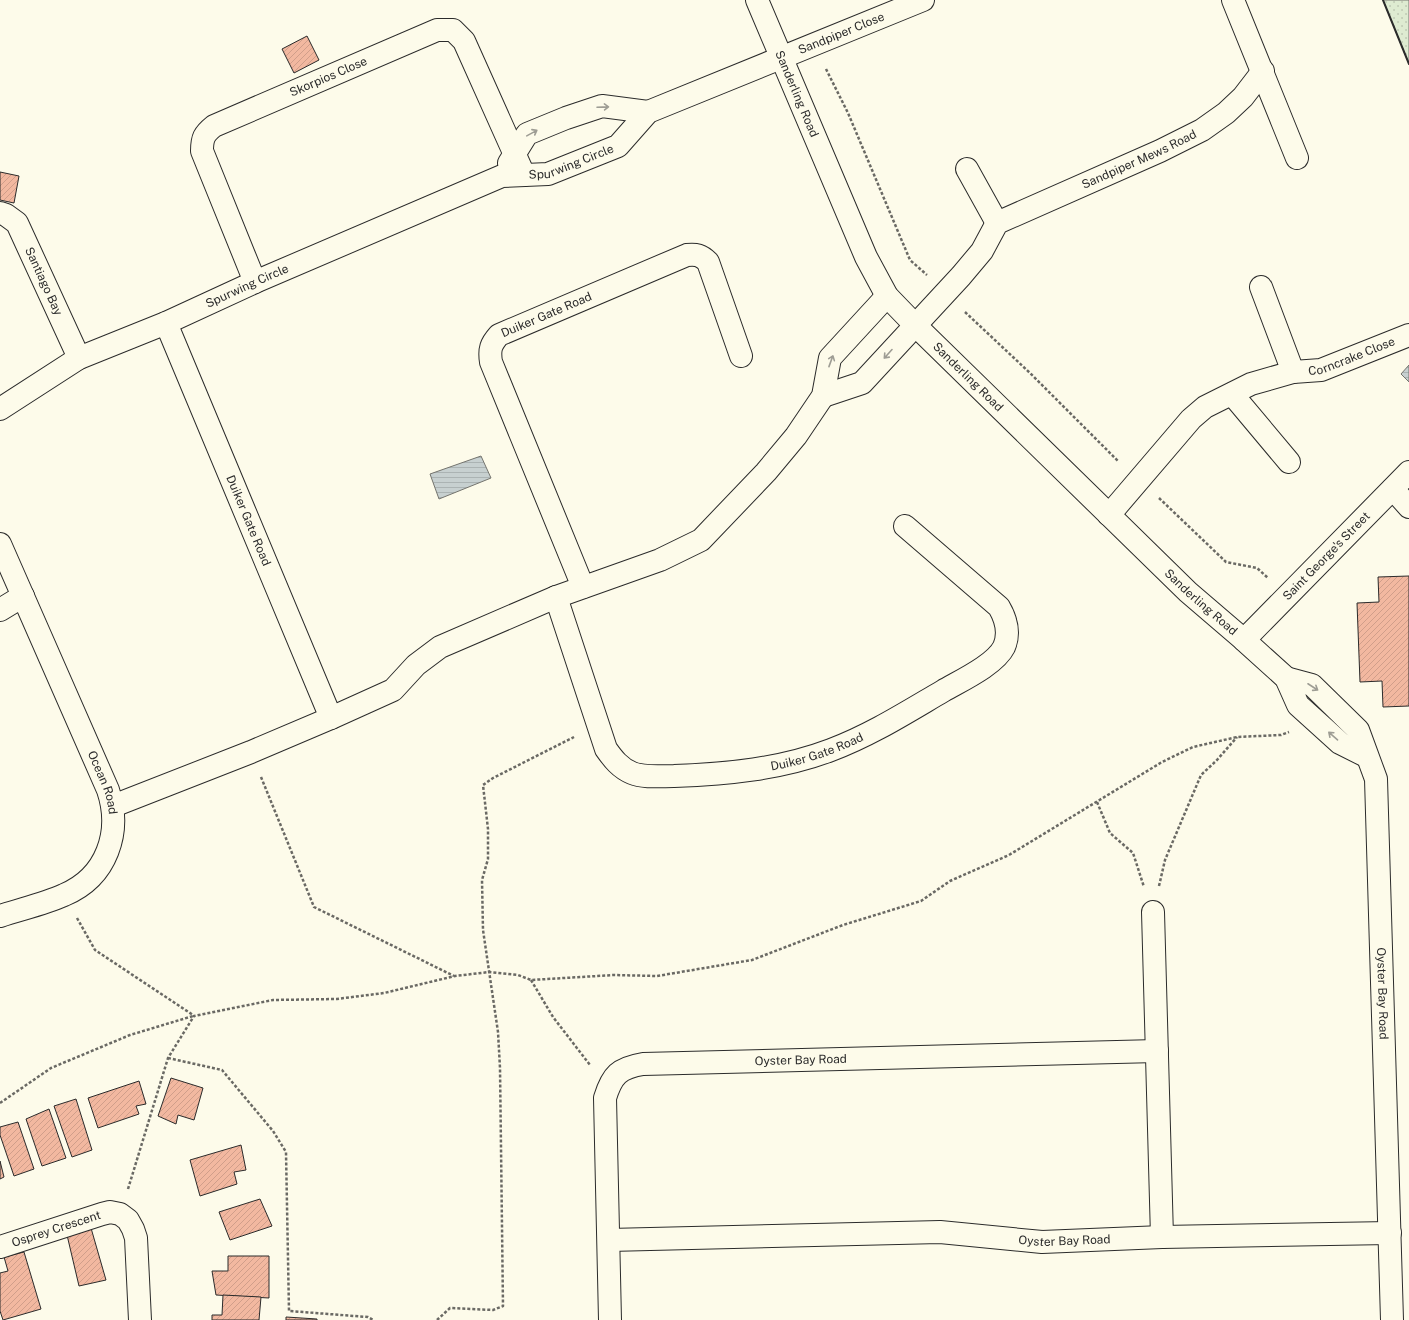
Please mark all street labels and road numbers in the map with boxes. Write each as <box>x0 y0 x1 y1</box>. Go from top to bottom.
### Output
street label: Sandpiper Close <box>796 9 887 57</box>
street label: Sanderling Road <box>772 48 821 139</box>
street label: Skorpios Close <box>287 54 369 100</box>
street label: Sandpiper Mews Road <box>1080 127 1199 192</box>
street label: Spurwing Circle <box>528 141 616 182</box>
street label: Santiago Bay <box>22 245 66 318</box>
street label: Spurwing Circle <box>203 261 291 311</box>
street label: Duiker Gate Road <box>499 289 594 340</box>
street label: Corncrake Close <box>1308 334 1397 378</box>
street label: Sanderling Road <box>930 339 1006 414</box>
street label: Duiker Gate Road <box>223 473 274 568</box>
street label: Saint George's Street <box>1280 509 1373 603</box>
street label: Sanderling Road <box>1162 566 1240 638</box>
street label: Duiker Gate Road <box>769 730 866 773</box>
street label: Ocean Road <box>85 749 120 815</box>
street label: Oyster Bay Road <box>1374 947 1391 1040</box>
street label: Oyster Bay Road <box>754 1052 847 1068</box>
street label: Osprey Crescent <box>10 1208 103 1250</box>
street label: Oyster Bay Road <box>1018 1232 1111 1249</box>

